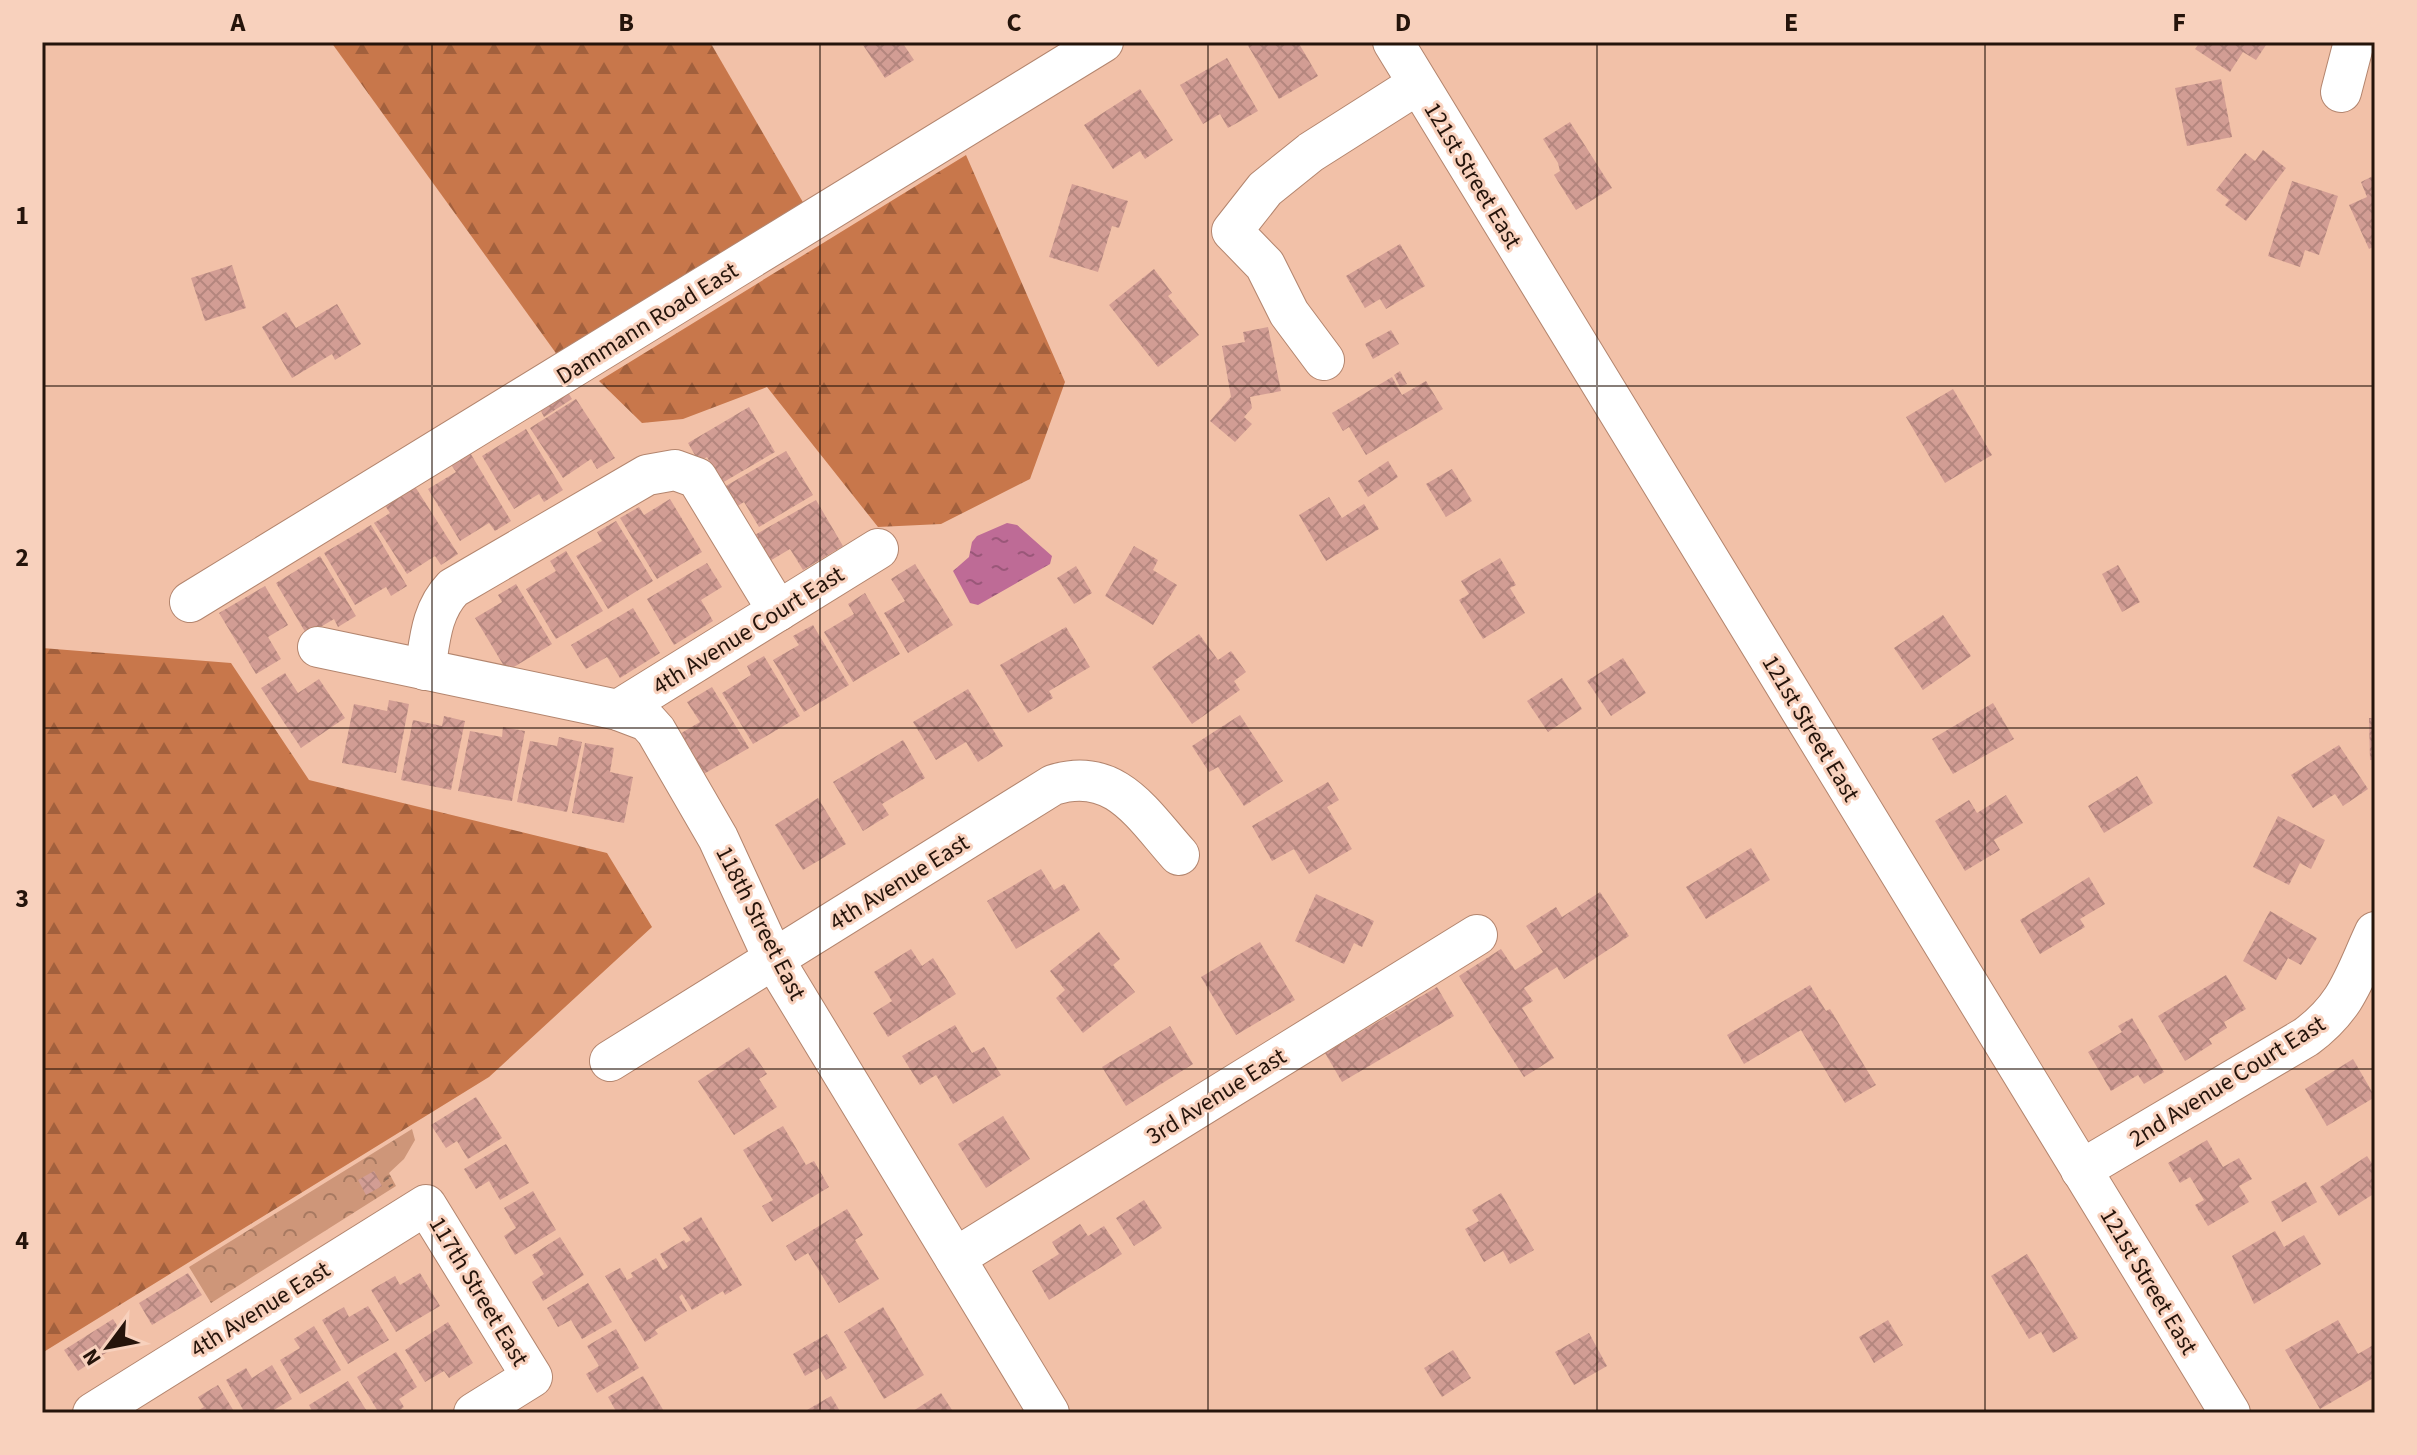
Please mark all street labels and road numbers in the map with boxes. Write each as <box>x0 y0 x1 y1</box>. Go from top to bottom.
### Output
street label: 121st Street East <box>1415 95 1530 255</box>
street label: Dammann Road East <box>550 253 745 394</box>
street label: 4th Avenue Court East <box>646 557 851 704</box>
street label: 121st Street East <box>1753 648 1868 808</box>
street label: 4th Avenue East <box>823 825 976 939</box>
street label: 118th Street East <box>707 840 815 1007</box>
street label: 2nd Avenue Court East <box>2122 1007 2332 1156</box>
street label: 3rd Avenue East <box>1139 1039 1293 1153</box>
street label: 121st Street East <box>2091 1201 2206 1361</box>
street label: 117th Street East <box>420 1210 537 1373</box>
street label: 4th Avenue East <box>184 1252 337 1366</box>

